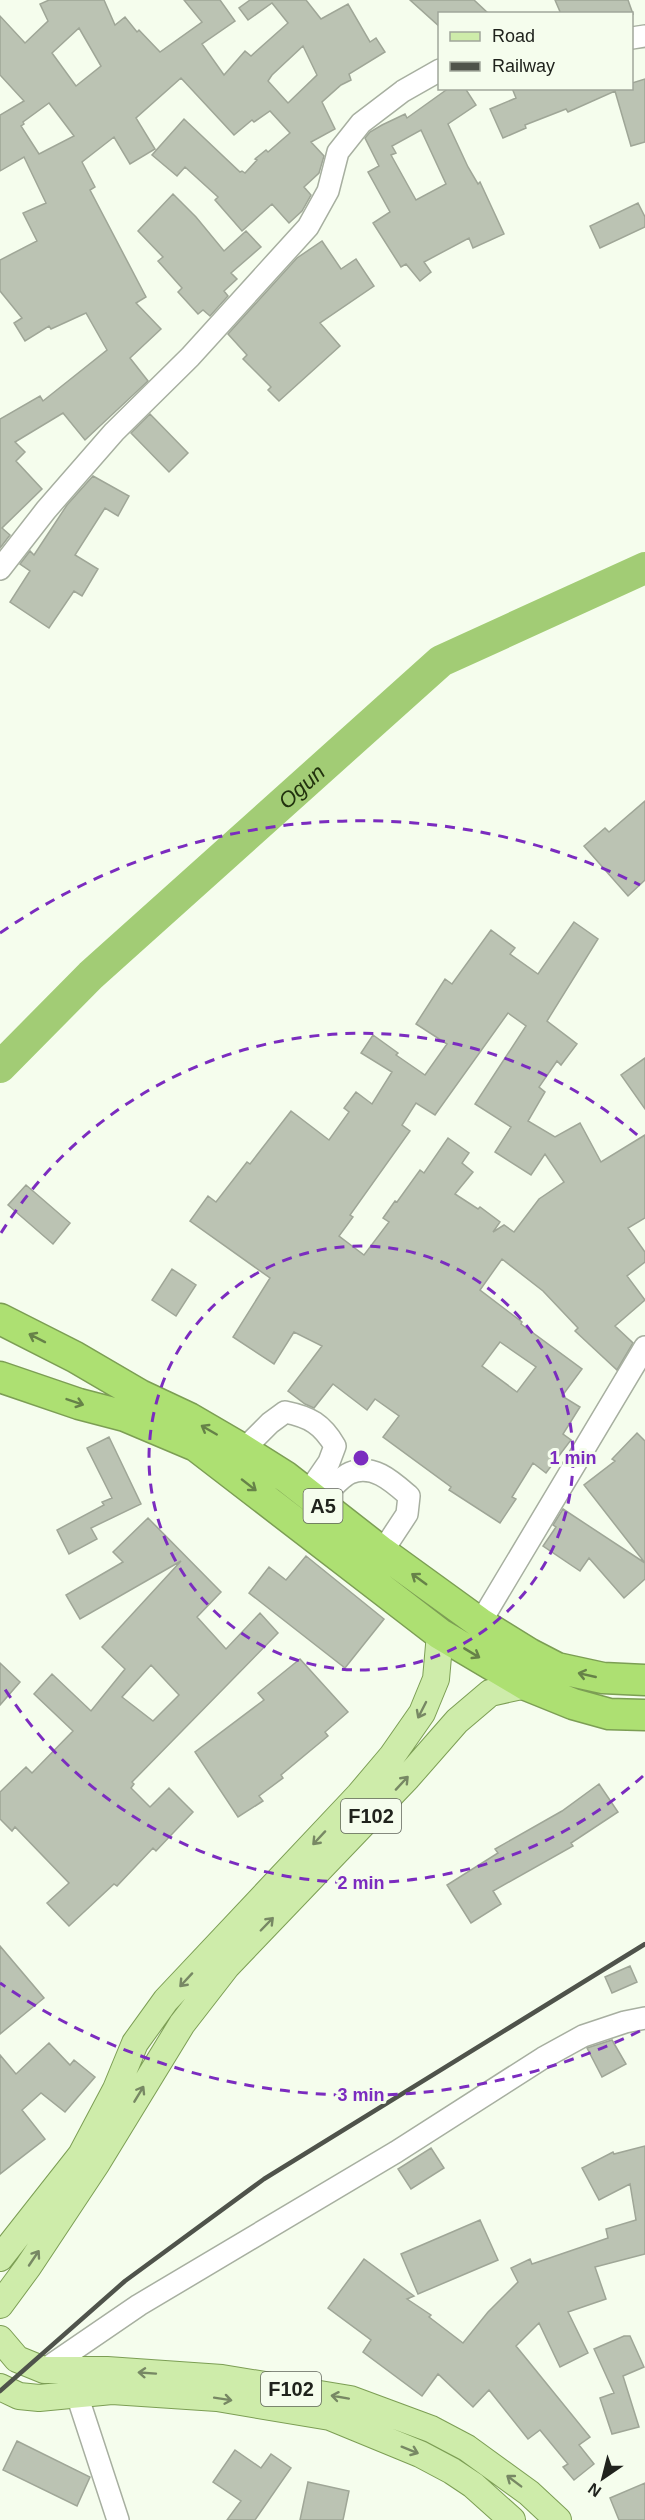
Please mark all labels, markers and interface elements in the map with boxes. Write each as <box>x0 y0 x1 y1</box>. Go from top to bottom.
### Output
legend <box>438 12 633 90</box>
text: Road <box>492 26 535 46</box>
text: Railway <box>492 56 555 76</box>
water label: Ogun <box>273 759 330 814</box>
one-way arrow <box>29 1332 47 1343</box>
one-way arrow <box>65 1398 84 1409</box>
one-way arrow <box>201 1424 218 1436</box>
centre of rings <box>351 1448 371 1468</box>
text: 1 min <box>549 1448 597 1468</box>
one-way arrow <box>241 1479 257 1492</box>
road number: A5 <box>304 1489 342 1523</box>
one-way arrow <box>412 1573 428 1585</box>
one-way arrow <box>463 1647 480 1659</box>
one-way arrow <box>578 1668 597 1680</box>
one-way arrow <box>416 1701 428 1719</box>
one-way arrow <box>395 1776 409 1791</box>
road number: F102 <box>341 1799 401 1833</box>
one-way arrow <box>312 1830 326 1845</box>
text: 2 min <box>337 1873 385 1893</box>
one-way arrow <box>260 1917 274 1932</box>
one-way arrow <box>178 1972 193 1987</box>
text: 3 min <box>337 2085 385 2105</box>
one-way arrow <box>134 2086 146 2103</box>
one-way arrow <box>28 2250 40 2267</box>
one-way arrow <box>137 2367 157 2378</box>
road number: F102 <box>261 2372 321 2406</box>
one-way arrow <box>330 2392 350 2403</box>
one-way arrow <box>213 2394 233 2405</box>
one-way arrow <box>401 2445 419 2456</box>
north arrow <box>573 2448 633 2508</box>
one-way arrow <box>506 2475 522 2488</box>
text: N <box>585 2480 604 2500</box>

